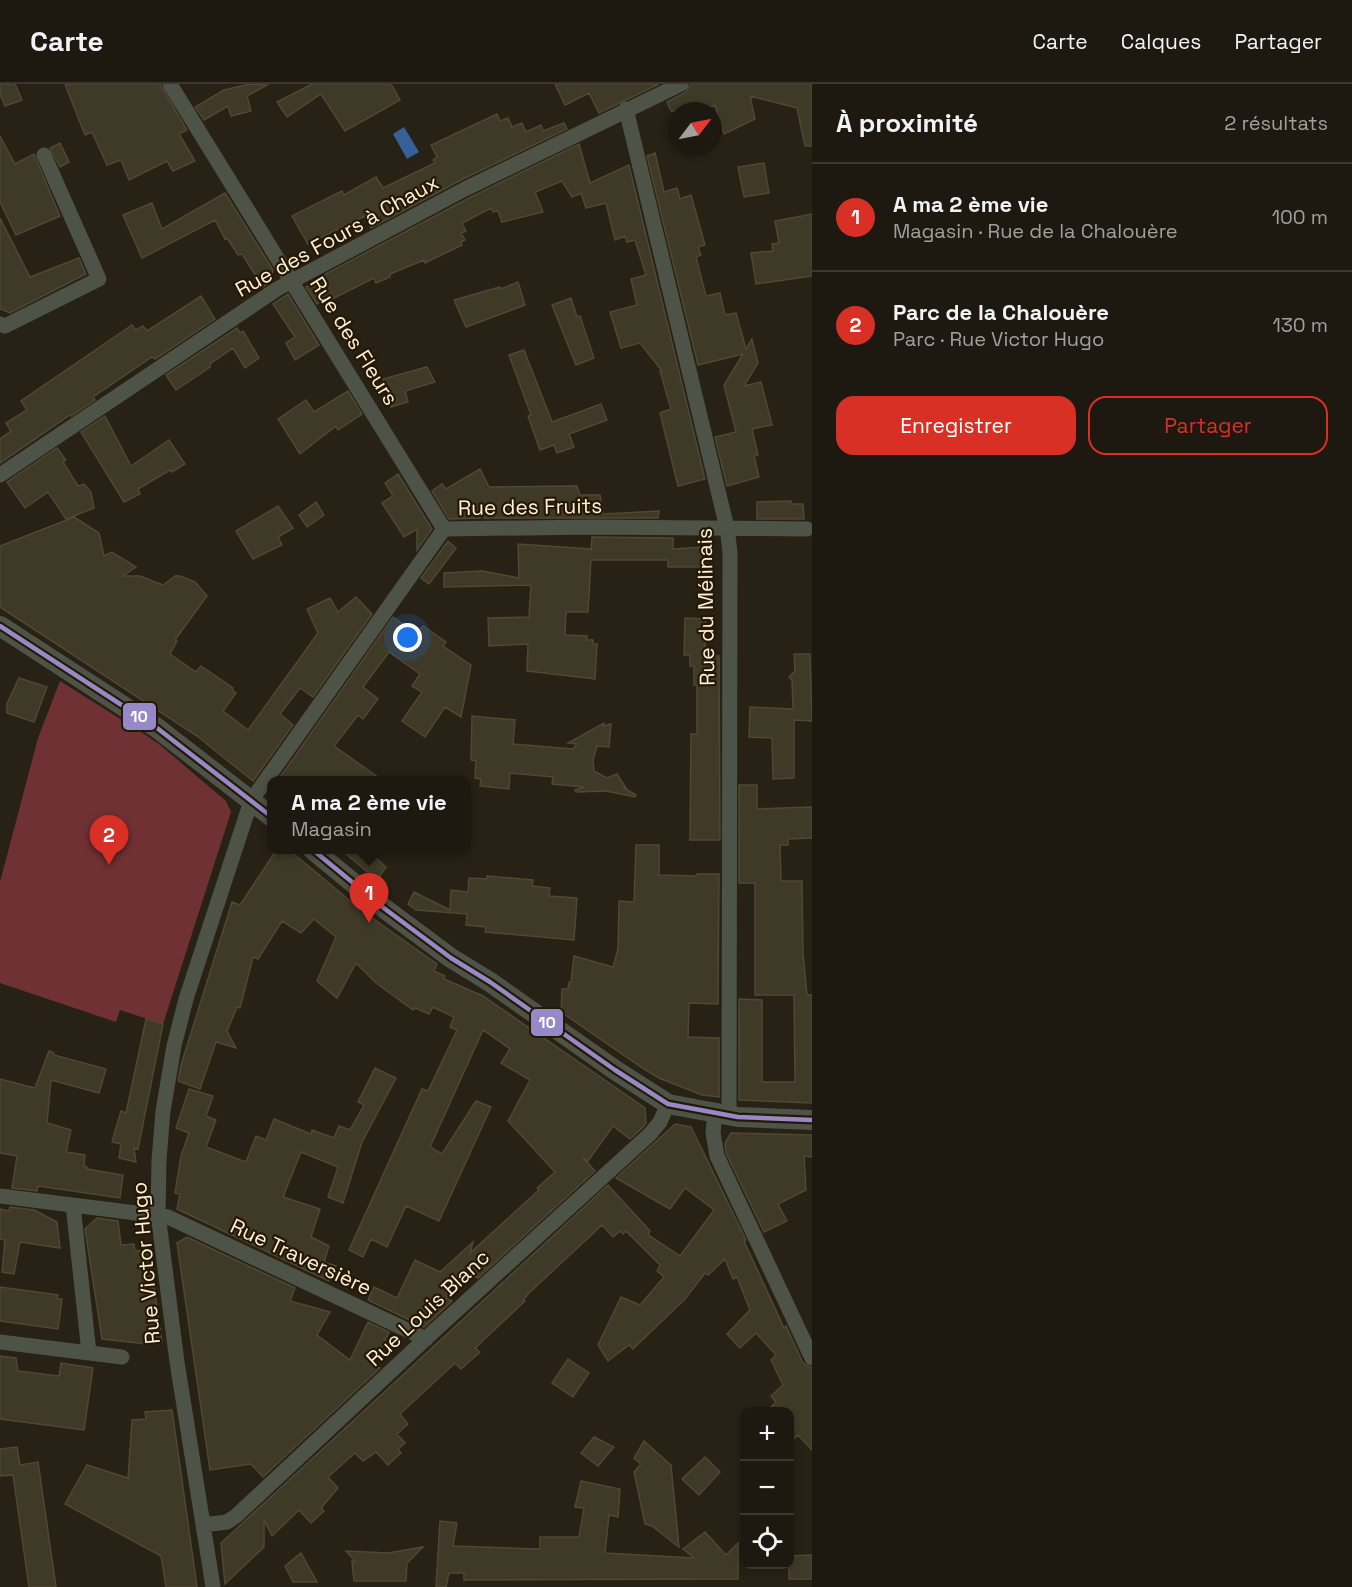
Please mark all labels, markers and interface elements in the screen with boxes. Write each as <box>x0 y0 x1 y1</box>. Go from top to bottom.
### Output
text: Carte <box>30 23 104 59</box>
text: Carte <box>1033 28 1088 55</box>
text: Calques <box>1121 28 1201 55</box>
text: Partager <box>1234 28 1322 55</box>
north arrow <box>668 102 722 156</box>
text: À proximité <box>836 106 978 140</box>
text: 2 résultats <box>1224 110 1328 136</box>
street label: Rue des Fours à Chaux <box>230 168 443 303</box>
text: A ma 2 ème vie <box>893 190 1048 218</box>
text: 1 <box>851 204 860 230</box>
text: 100 m <box>1272 204 1328 230</box>
text: Magasin · Rue de la Chalouère <box>893 218 1178 244</box>
street label: Rue des Fleurs <box>304 271 405 410</box>
text: Parc de la Chalouère <box>893 298 1109 326</box>
text: 2 <box>850 312 861 338</box>
text: 130 m <box>1272 312 1328 338</box>
text: Parc · Rue Victor Hugo <box>893 326 1104 352</box>
button: Enregistrer <box>836 396 1076 455</box>
button: Partager <box>1088 396 1328 455</box>
street label: Rue des Fruits <box>458 492 602 521</box>
street label: Rue du Mélinais <box>691 528 720 686</box>
your location <box>393 623 422 652</box>
line badge: 10 <box>122 702 157 731</box>
text: 10 <box>130 706 148 727</box>
popup <box>267 776 471 854</box>
text: A ma 2 ème vie <box>291 788 447 816</box>
pin: 2 <box>90 816 128 865</box>
text: Magasin <box>291 816 372 842</box>
pin: 1 <box>350 874 388 923</box>
line badge: 10 <box>530 1008 564 1037</box>
text: 10 <box>538 1012 556 1033</box>
street label: Rue Victor Hugo <box>125 1181 166 1345</box>
street label: Rue Traversière <box>226 1212 376 1301</box>
street label: Rue Louis Blanc <box>360 1243 495 1372</box>
map controls <box>740 1407 794 1569</box>
button: + <box>740 1407 794 1461</box>
button: − <box>740 1461 794 1515</box>
button: locate <box>740 1515 794 1569</box>

